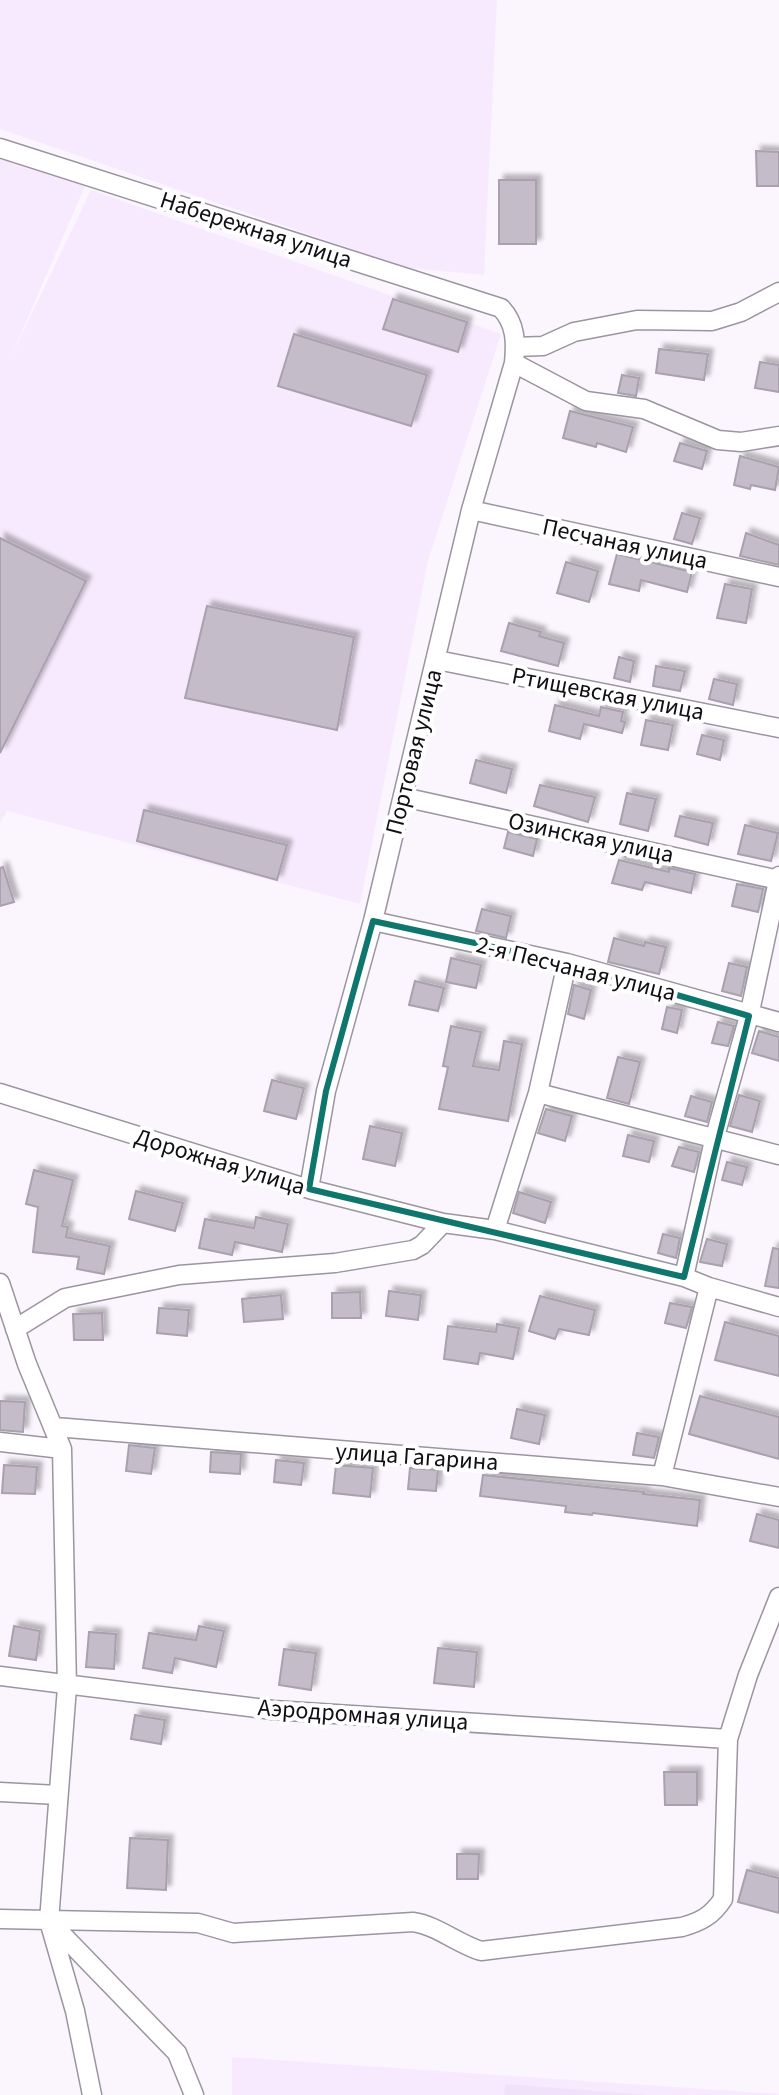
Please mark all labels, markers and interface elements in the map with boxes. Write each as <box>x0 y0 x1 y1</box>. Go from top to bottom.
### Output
street label: Набережная улица <box>155 182 357 278</box>
street label: Песчаная улица <box>539 509 711 579</box>
street label: Ртищевская улица <box>509 658 707 730</box>
street label: Портовая улица <box>377 666 451 838</box>
street label: Озинская улица <box>505 803 677 873</box>
street label: 2-я Песчаная улица <box>473 927 679 1011</box>
street label: Дорожная улица <box>130 1119 310 1205</box>
street label: улица Гагарина <box>334 1434 500 1480</box>
street label: Аэродромная улица <box>256 1690 470 1740</box>

